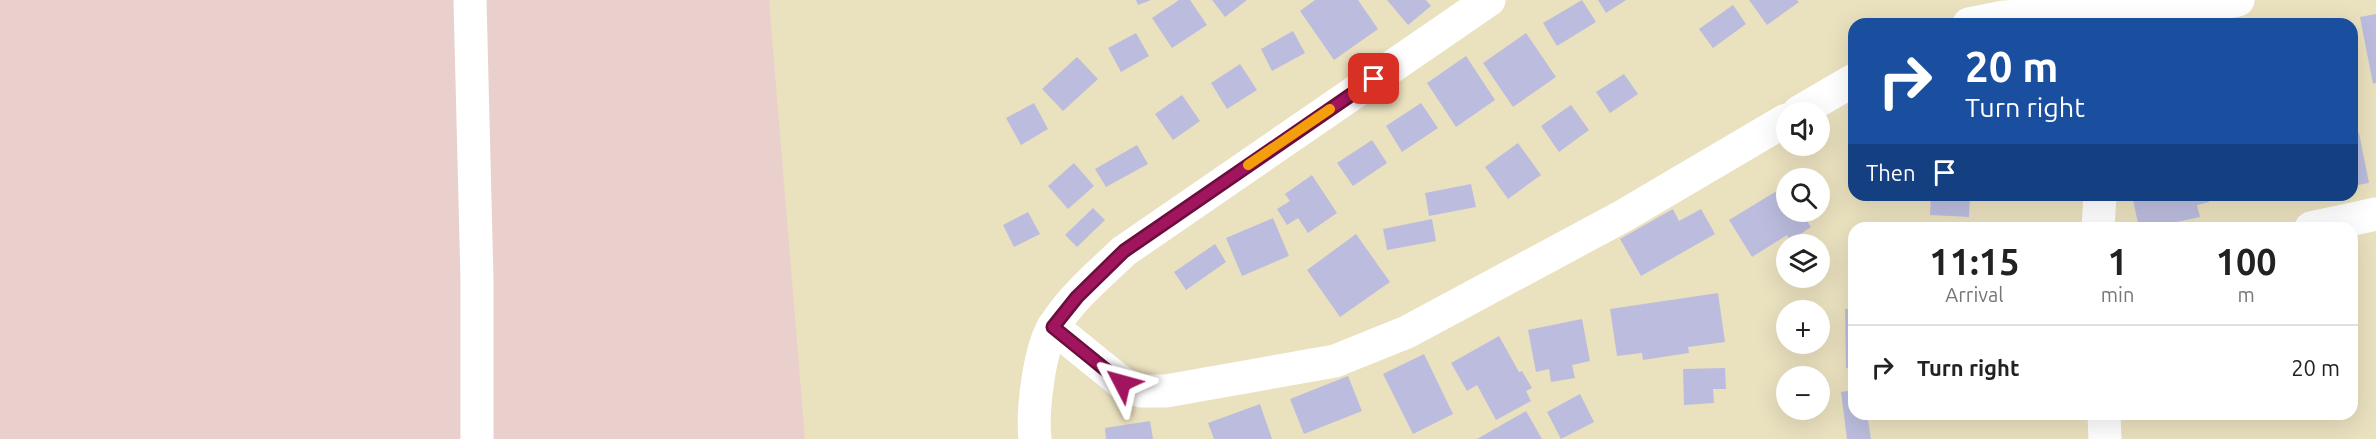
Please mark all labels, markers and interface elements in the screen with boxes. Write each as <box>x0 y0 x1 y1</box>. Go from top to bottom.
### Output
icon: right <box>1866 42 1944 120</box>
text: 20 m <box>1965 43 2059 90</box>
pin <box>1348 53 1399 104</box>
icon: arrive <box>1357 62 1390 95</box>
text: Turn right <box>1965 92 2085 122</box>
map controls <box>1776 102 1830 420</box>
button: sound <box>1776 102 1830 156</box>
icon: arrive <box>1928 156 1961 189</box>
text: Then <box>1866 160 1916 185</box>
button: search <box>1776 168 1830 222</box>
button: layers <box>1776 234 1830 288</box>
text: 11:15 <box>1929 241 2019 282</box>
text: 1 <box>2107 241 2128 282</box>
text: 100 <box>2216 241 2277 282</box>
text: Arrival <box>1945 283 2004 306</box>
text: min <box>2101 283 2134 306</box>
text: m <box>2238 283 2255 306</box>
button: + <box>1776 300 1830 354</box>
position arrow <box>1090 351 1154 415</box>
icon: right <box>1866 351 1899 384</box>
text: Turn right <box>1917 355 2019 380</box>
text: 20 m <box>2291 355 2340 380</box>
button: − <box>1776 366 1830 420</box>

